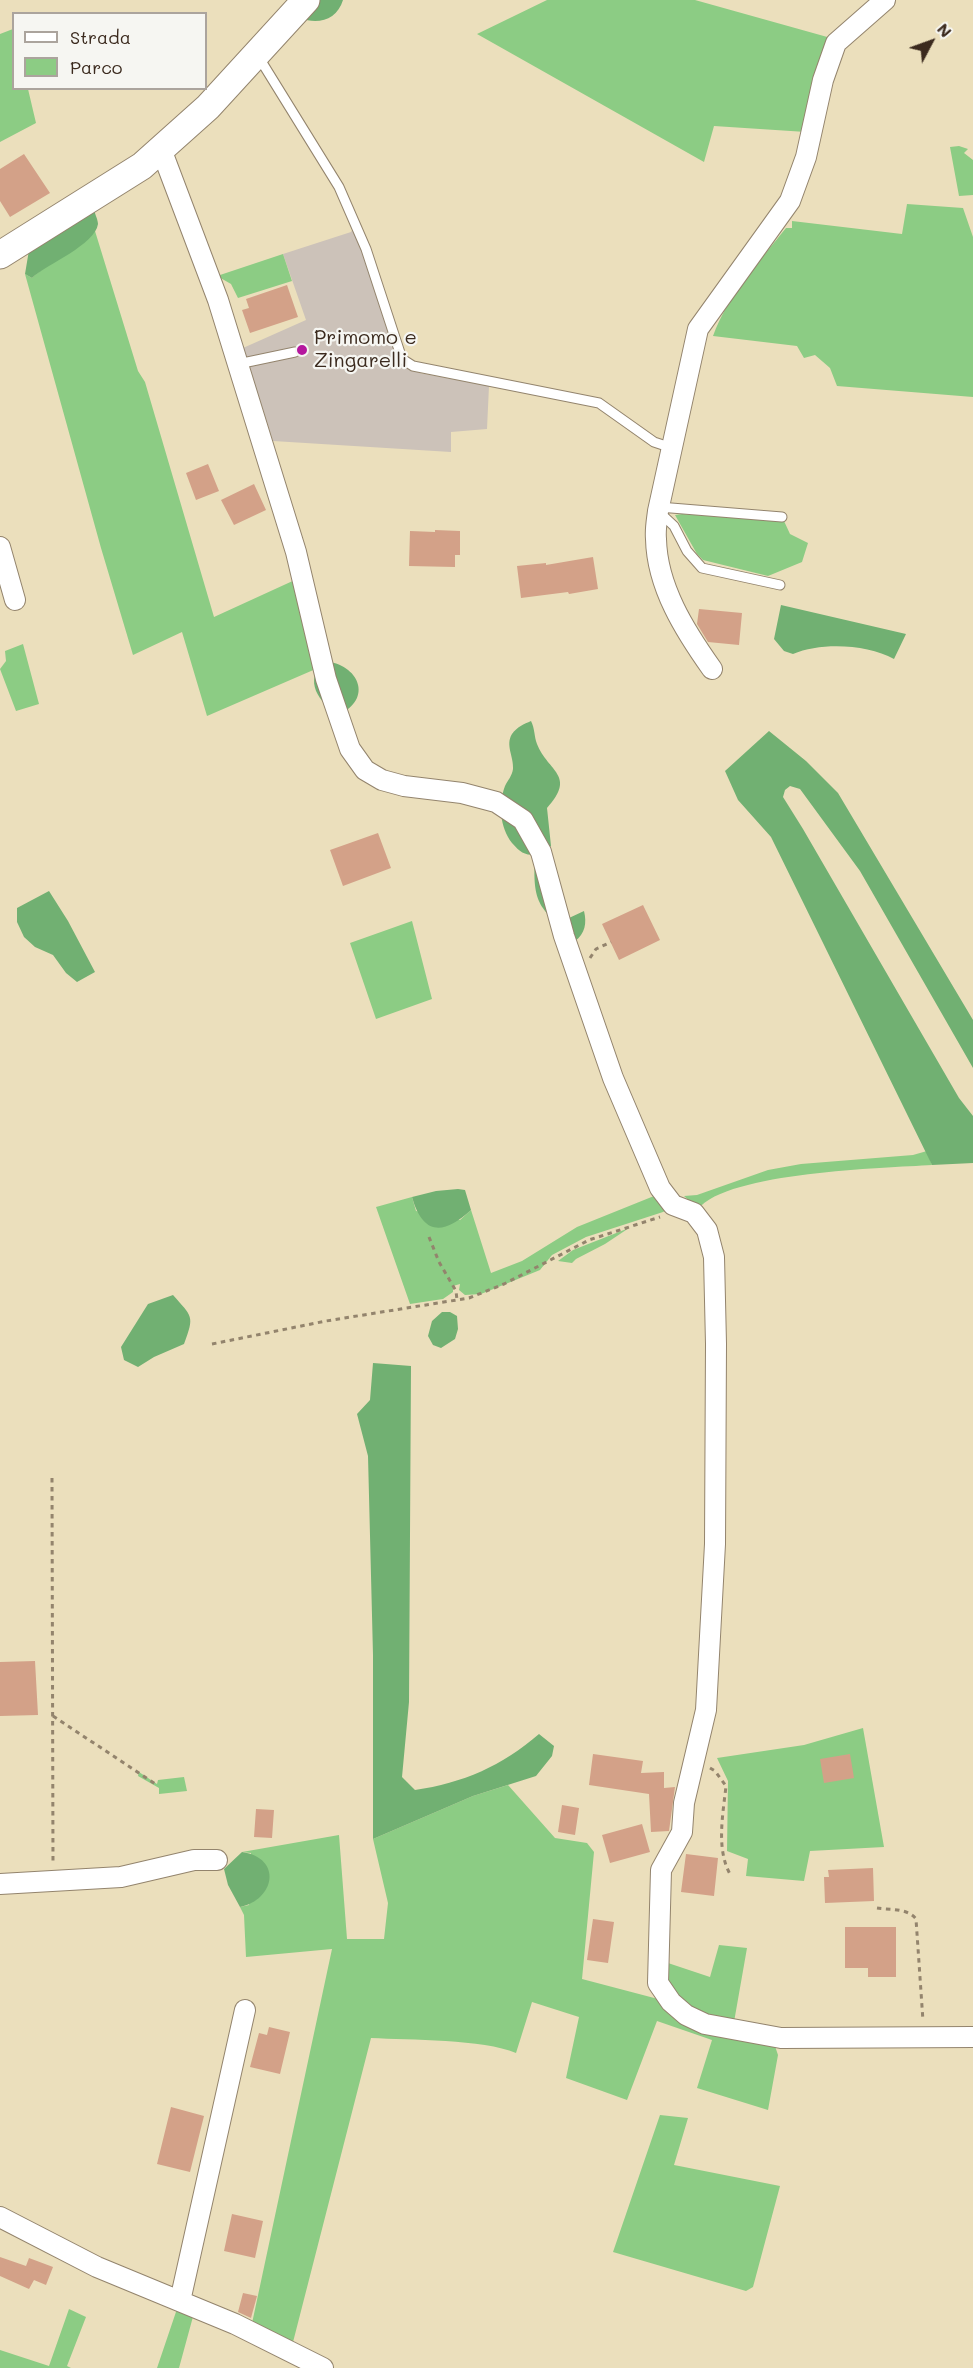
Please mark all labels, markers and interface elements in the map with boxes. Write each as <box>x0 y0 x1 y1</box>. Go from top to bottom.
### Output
legend <box>12 12 207 90</box>
north arrow <box>901 12 961 72</box>
text: N <box>933 18 957 41</box>
text: Strada <box>70 25 131 49</box>
text: Parco <box>70 55 123 79</box>
place label: Primomo e Zingarelli <box>314 326 417 373</box>
marker: Primomo e Zingarelli <box>295 343 309 357</box>

